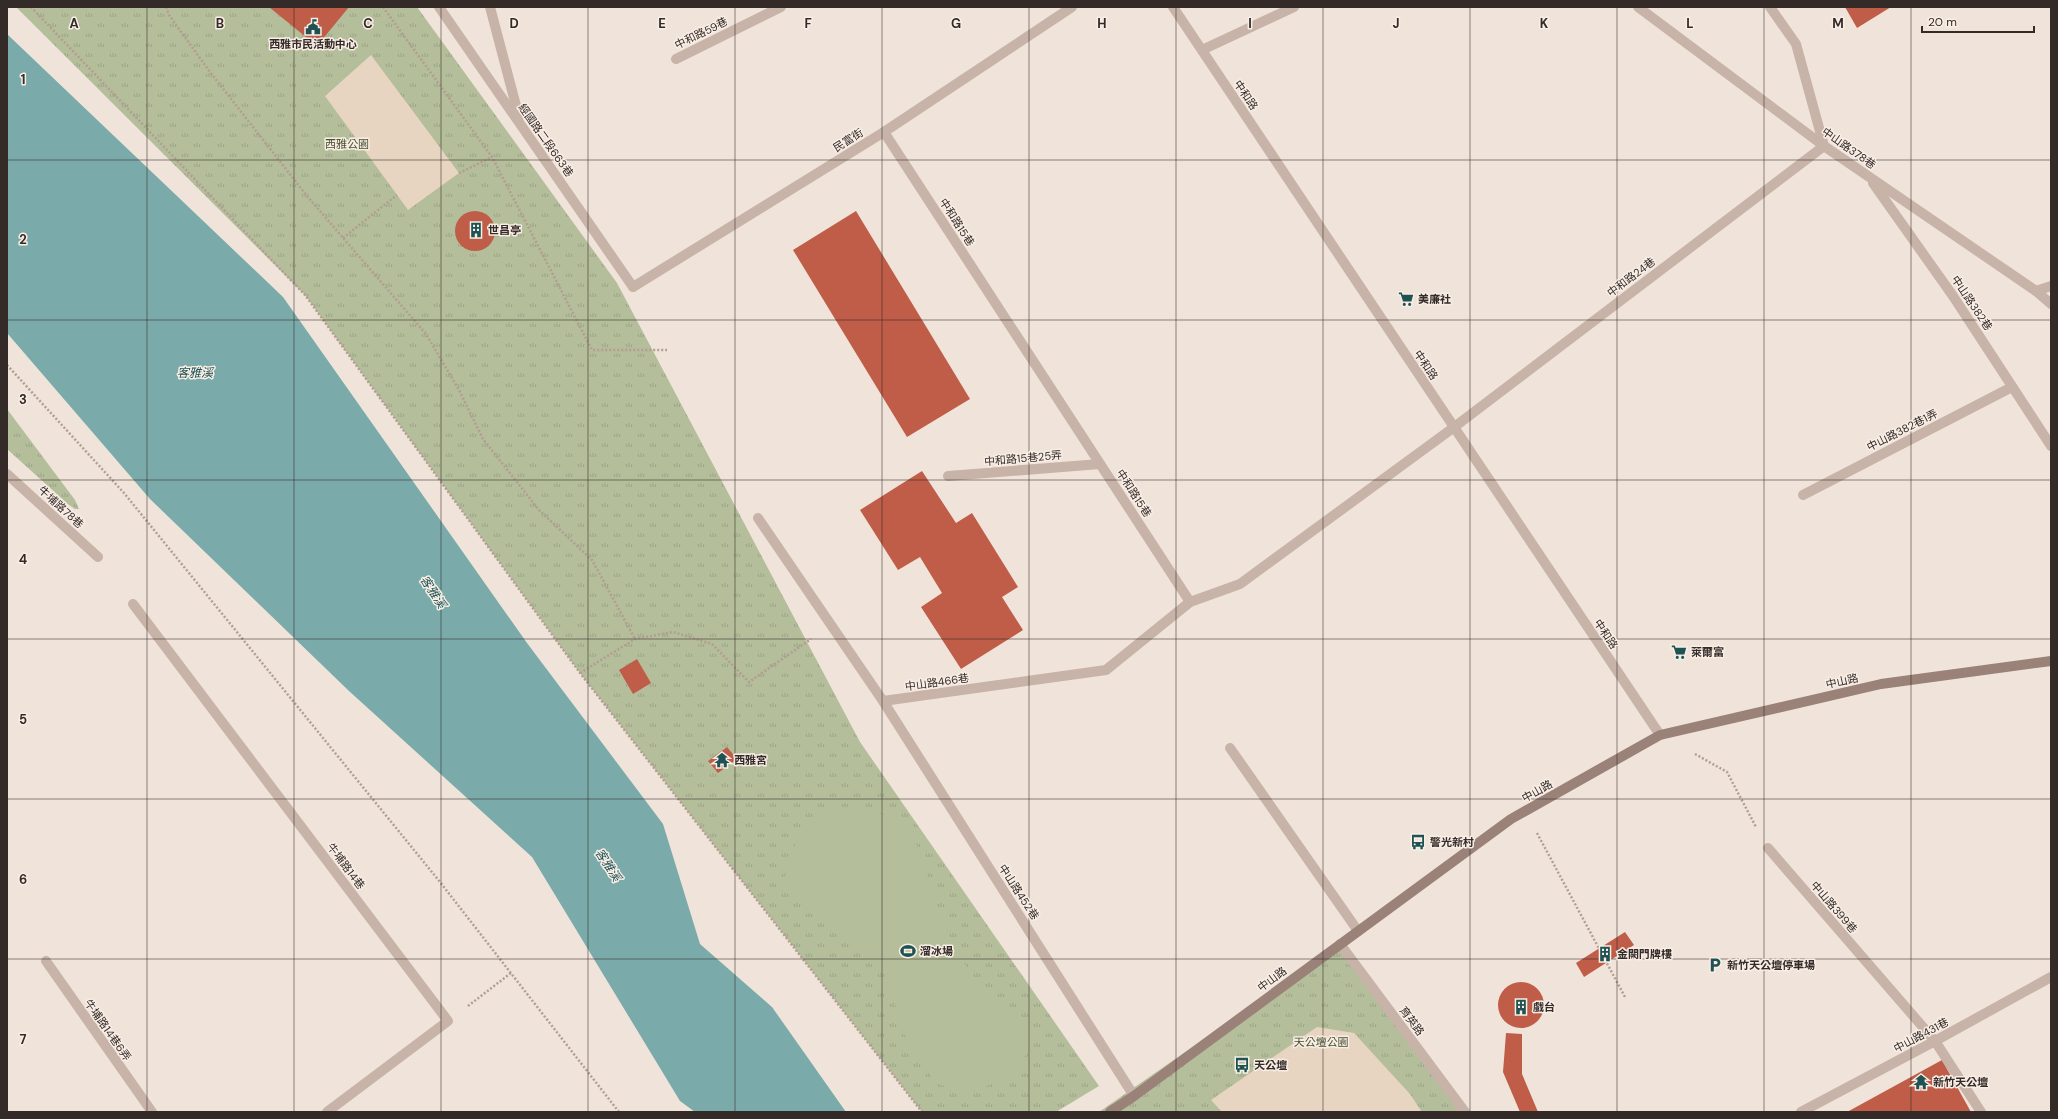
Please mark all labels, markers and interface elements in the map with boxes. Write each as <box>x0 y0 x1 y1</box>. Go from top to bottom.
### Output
scale bar <box>1922 8 2034 34</box>
street label: 中和路59巷 <box>672 14 730 52</box>
text: 20 m <box>1928 14 1957 30</box>
text: A <box>69 15 79 32</box>
text: B <box>216 15 224 32</box>
text: C <box>363 15 373 32</box>
text: D <box>509 15 519 32</box>
text: E <box>658 15 666 32</box>
text: F <box>804 15 812 32</box>
text: G <box>951 15 961 32</box>
text: H <box>1097 15 1107 32</box>
text: I <box>1248 15 1252 32</box>
text: J <box>1392 15 1400 32</box>
text: K <box>1540 15 1549 32</box>
text: L <box>1686 15 1694 32</box>
text: M <box>1832 15 1844 32</box>
public building icon: 西雅市民活動中心 <box>304 18 322 36</box>
place label: 西雅市民活動中心 <box>269 37 357 51</box>
text: 1 <box>21 71 25 88</box>
street label: 中和路 <box>1231 77 1261 113</box>
street label: 經國路二段663巷 <box>516 101 576 179</box>
street label: 中山路378巷 <box>1819 124 1879 172</box>
street label: 民富街 <box>830 125 866 155</box>
park label: 西雅公園 <box>325 137 369 151</box>
street label: 中和路15巷 <box>936 195 978 249</box>
building icon: 世昌亭 <box>467 221 485 239</box>
place label: 世昌亭 <box>488 223 521 237</box>
text: 2 <box>19 231 27 248</box>
street label: 中和路24巷 <box>1604 254 1658 300</box>
street label: 中山路382巷 <box>1948 273 1996 333</box>
supermarket icon: 美廉社 <box>1397 290 1415 308</box>
place label: 美廉社 <box>1418 292 1451 306</box>
street label: 中和路 <box>1411 347 1441 383</box>
water label: 客雅溪 <box>177 365 215 381</box>
text: 3 <box>19 391 27 408</box>
street label: 中山路382巷1弄 <box>1864 406 1940 454</box>
street label: 中和路15巷25弄 <box>983 448 1063 468</box>
street label: 中和路15巷 <box>1113 466 1155 520</box>
street label: 牛埔路78巷 <box>35 483 87 531</box>
text: 4 <box>19 551 27 568</box>
water label: 客雅溪 <box>416 573 451 613</box>
street label: 中和路 <box>1591 616 1621 652</box>
supermarket icon: 萊爾富 <box>1670 643 1688 661</box>
place label: 萊爾富 <box>1691 645 1724 659</box>
street label: 中山路 <box>1824 670 1860 692</box>
street label: 中山路466巷 <box>904 671 970 693</box>
text: 5 <box>19 711 27 728</box>
temple icon: 西雅宮 <box>713 751 731 769</box>
place label: 西雅宮 <box>734 753 767 767</box>
street label: 中山路 <box>1519 777 1555 805</box>
bus stop icon: 警光新村 <box>1409 833 1427 851</box>
place label: 警光新村 <box>1430 835 1474 849</box>
street label: 牛埔路14巷 <box>324 840 368 892</box>
water label: 客雅溪 <box>591 846 626 886</box>
street label: 中山路452巷 <box>996 862 1042 922</box>
text: 6 <box>19 871 27 888</box>
street label: 中山路399巷 <box>1808 878 1860 936</box>
sports icon: 溜冰場 <box>899 942 917 960</box>
place label: 溜冰場 <box>920 944 953 958</box>
building icon: 金闕門牌樓 <box>1596 945 1614 963</box>
place label: 金闕門牌樓 <box>1617 947 1672 961</box>
parking icon: 新竹天公壇停車場 <box>1706 956 1724 974</box>
place label: 新竹天公壇停車場 <box>1727 958 1815 972</box>
street label: 中山路 <box>1255 963 1289 995</box>
street label: 牛埔路14巷6弄 <box>82 996 134 1064</box>
building icon: 戲台 <box>1512 998 1530 1016</box>
place label: 戲台 <box>1533 1000 1555 1014</box>
street label: 育英路 <box>1396 1004 1428 1038</box>
street label: 中山路431巷 <box>1891 1015 1951 1055</box>
text: 7 <box>20 1031 27 1048</box>
park label: 天公壇公園 <box>1294 1035 1349 1049</box>
bus stop icon: 天公壇 <box>1233 1056 1251 1074</box>
place label: 天公壇 <box>1254 1058 1287 1072</box>
temple icon: 新竹天公壇 <box>1912 1073 1930 1091</box>
place label: 新竹天公壇 <box>1933 1075 1988 1089</box>

